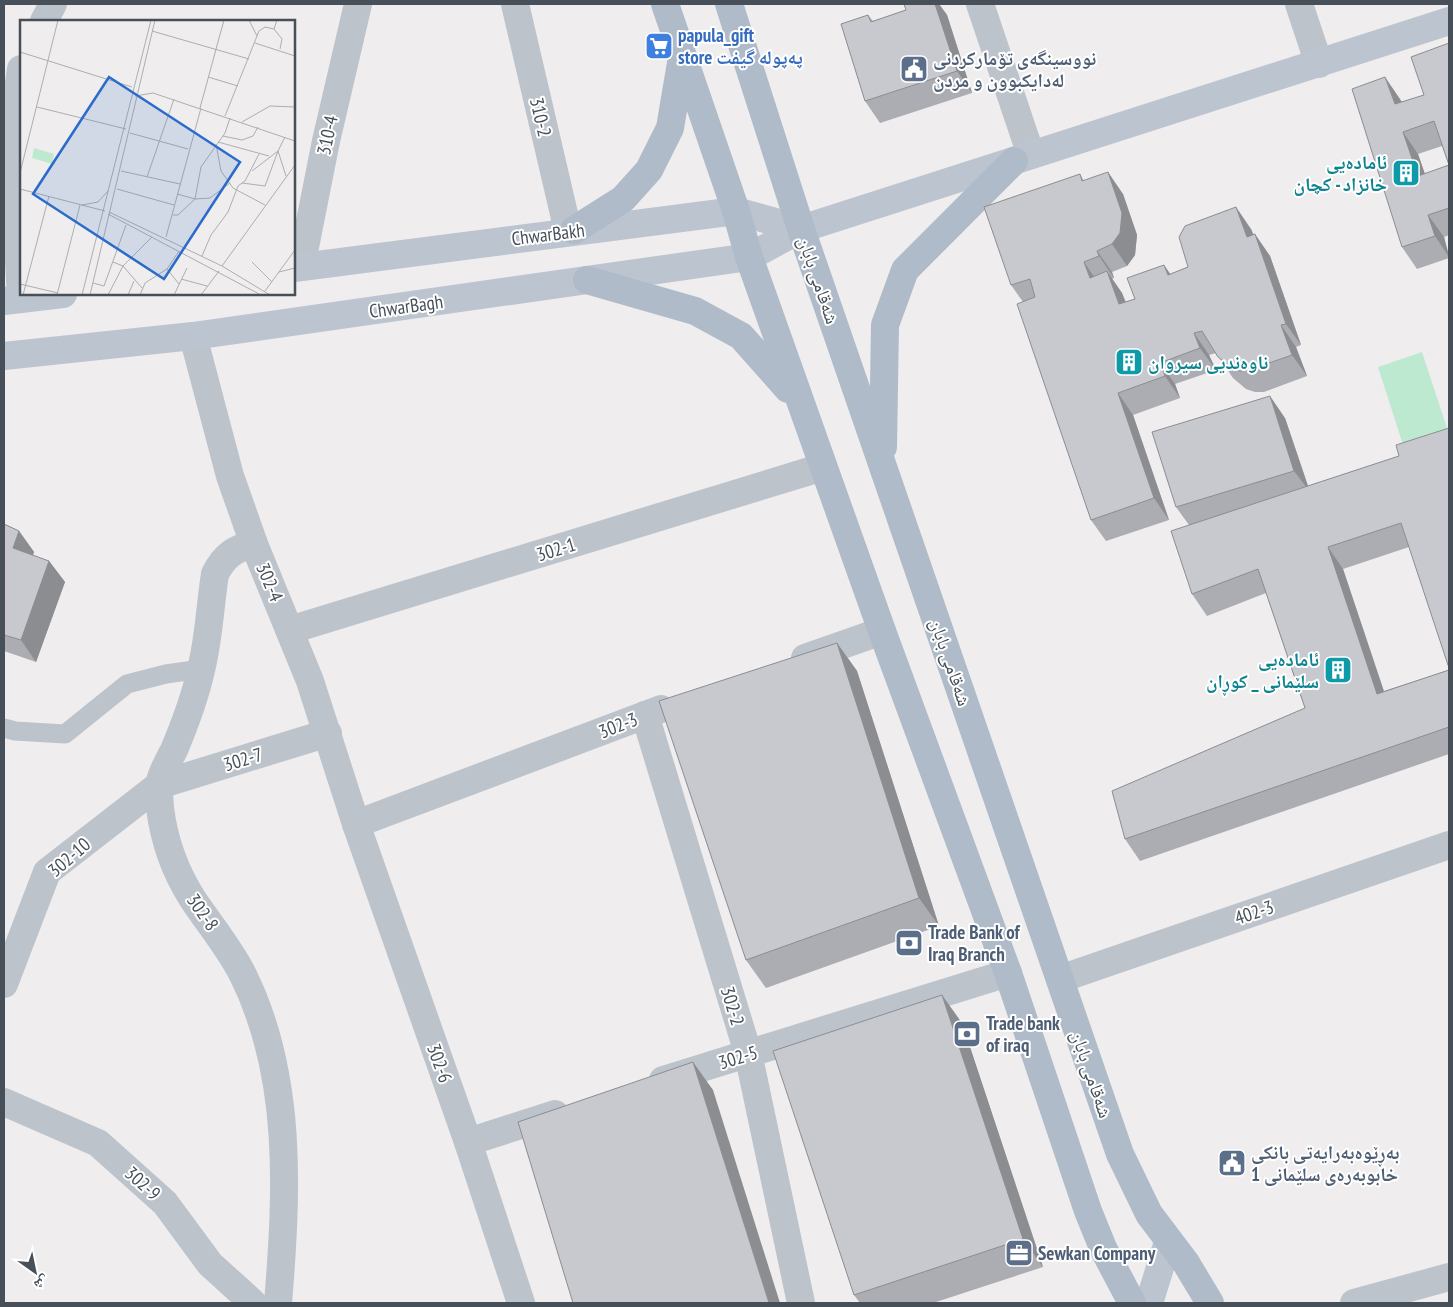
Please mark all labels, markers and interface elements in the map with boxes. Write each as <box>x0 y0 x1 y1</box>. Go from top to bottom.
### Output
inset map <box>20 20 295 295</box>
place label: papula_gift store پەپولە گیفت <box>678 23 803 69</box>
supermarket icon: papula_gift store پەپولە گیفت <box>644 31 674 61</box>
place label: نووسینگەی تۆمارکردنی لەدایکبوون و مردن <box>933 46 1096 92</box>
public building icon: نووسینگەی تۆمارکردنی لەدایکبوون و مردن <box>899 54 929 84</box>
street label: 310-2 <box>525 95 557 139</box>
street label: 310-4 <box>311 113 343 157</box>
place label: ئامادەیی خانزاد - کچان <box>1294 150 1387 196</box>
building icon: ئامادەیی خانزاد - کچان <box>1391 158 1421 188</box>
street label: ChwarBakh <box>510 218 586 250</box>
street label: شەقامی بابان <box>793 233 845 327</box>
street label: ChwarBagh <box>368 289 444 323</box>
building icon: ناوەندیی سیروان <box>1114 347 1144 377</box>
place label: ناوەندیی سیروان <box>1148 350 1268 374</box>
street label: 302-1 <box>533 532 579 566</box>
street label: 302-4 <box>251 559 289 605</box>
street label: شەقامی بابان <box>925 615 977 709</box>
place label: ئامادەیی سلێمانی _ کوڕان <box>1206 647 1319 696</box>
building icon: ئامادەیی سلێمانی _ کوڕان <box>1323 655 1353 685</box>
street label: 302-3 <box>595 707 641 743</box>
street label: 302-7 <box>220 742 266 776</box>
street label: 302-10 <box>43 832 95 882</box>
street label: 302-8 <box>182 889 224 935</box>
street label: 402-3 <box>1231 894 1277 930</box>
place label: Trade Bank of Iraq Branch <box>928 920 1020 966</box>
bank icon: Trade Bank of Iraq Branch <box>894 928 924 958</box>
street label: 302-2 <box>716 983 750 1029</box>
place label: Trade bank of iraq <box>986 1011 1060 1057</box>
bank icon: Trade bank of iraq <box>952 1019 982 1049</box>
street label: شەقامی بابان <box>1066 1027 1118 1121</box>
street label: 302-6 <box>422 1040 458 1086</box>
street label: 302-5 <box>715 1040 761 1074</box>
place label: بەڕێوەبەرایەتی بانکی خابوبەرەی سلێمانی 1 <box>1251 1140 1400 1186</box>
public building icon: بەڕێوەبەرایەتی بانکی خابوبەرەی سلێمانی 1 <box>1217 1148 1247 1178</box>
street label: 302-9 <box>120 1161 166 1205</box>
office icon: Sewkan Company <box>1004 1238 1034 1268</box>
place label: Sewkan Company <box>1038 1241 1156 1265</box>
north arrow <box>10 1247 60 1297</box>
text: ش <box>31 1271 53 1295</box>

